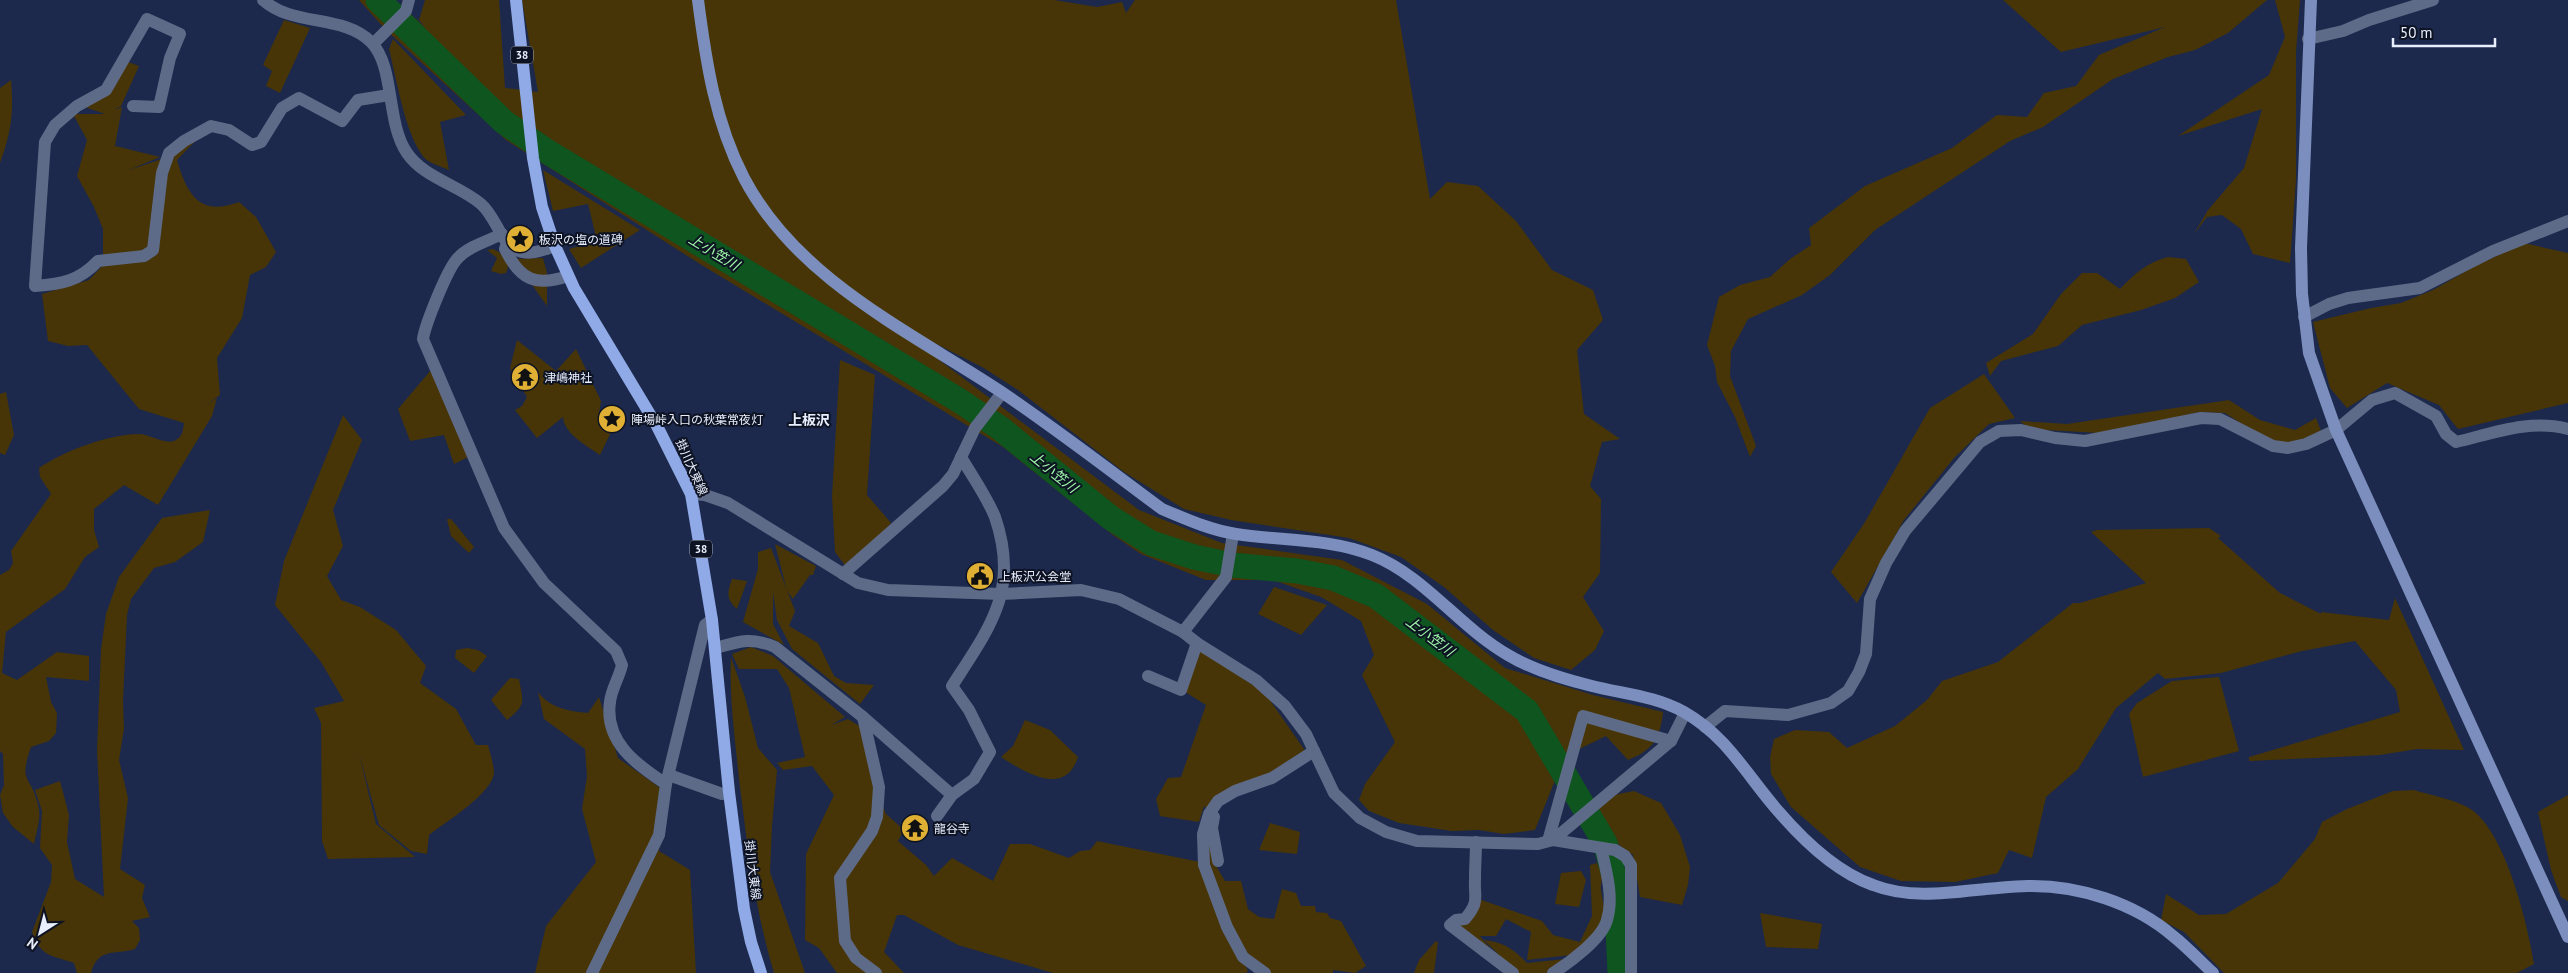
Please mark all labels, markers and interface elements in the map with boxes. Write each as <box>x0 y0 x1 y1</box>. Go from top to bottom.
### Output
scale bar <box>2393 15 2496 47</box>
text: 50 m <box>2400 23 2433 42</box>
road number: 38 <box>511 46 533 64</box>
place icon: 板沢の塩の道碑 <box>505 224 535 254</box>
water label: 上小笠川 <box>685 230 744 275</box>
place label: 板沢の塩の道碑 <box>539 232 623 247</box>
temple icon: 津嶋神社 <box>510 362 540 392</box>
place label: 津嶋神社 <box>544 370 592 385</box>
place icon: 陣場峠入口の秋葉常夜灯 <box>597 404 627 434</box>
district label: 上板沢 <box>788 411 830 429</box>
place label: 陣場峠入口の秋葉常夜灯 <box>631 412 763 427</box>
street label: 掛川大東線 <box>673 437 711 497</box>
water label: 上小笠川 <box>1027 447 1083 498</box>
road number: 38 <box>690 540 712 558</box>
public building icon: 上板沢公会堂 <box>965 561 995 591</box>
place label: 上板沢公会堂 <box>999 569 1071 584</box>
water label: 上小笠川 <box>1402 612 1459 661</box>
temple icon: 龍谷寺 <box>900 813 930 843</box>
place label: 龍谷寺 <box>934 821 970 836</box>
street label: 掛川大東線 <box>742 839 764 901</box>
north arrow <box>15 908 65 958</box>
text: N <box>23 934 41 954</box>

